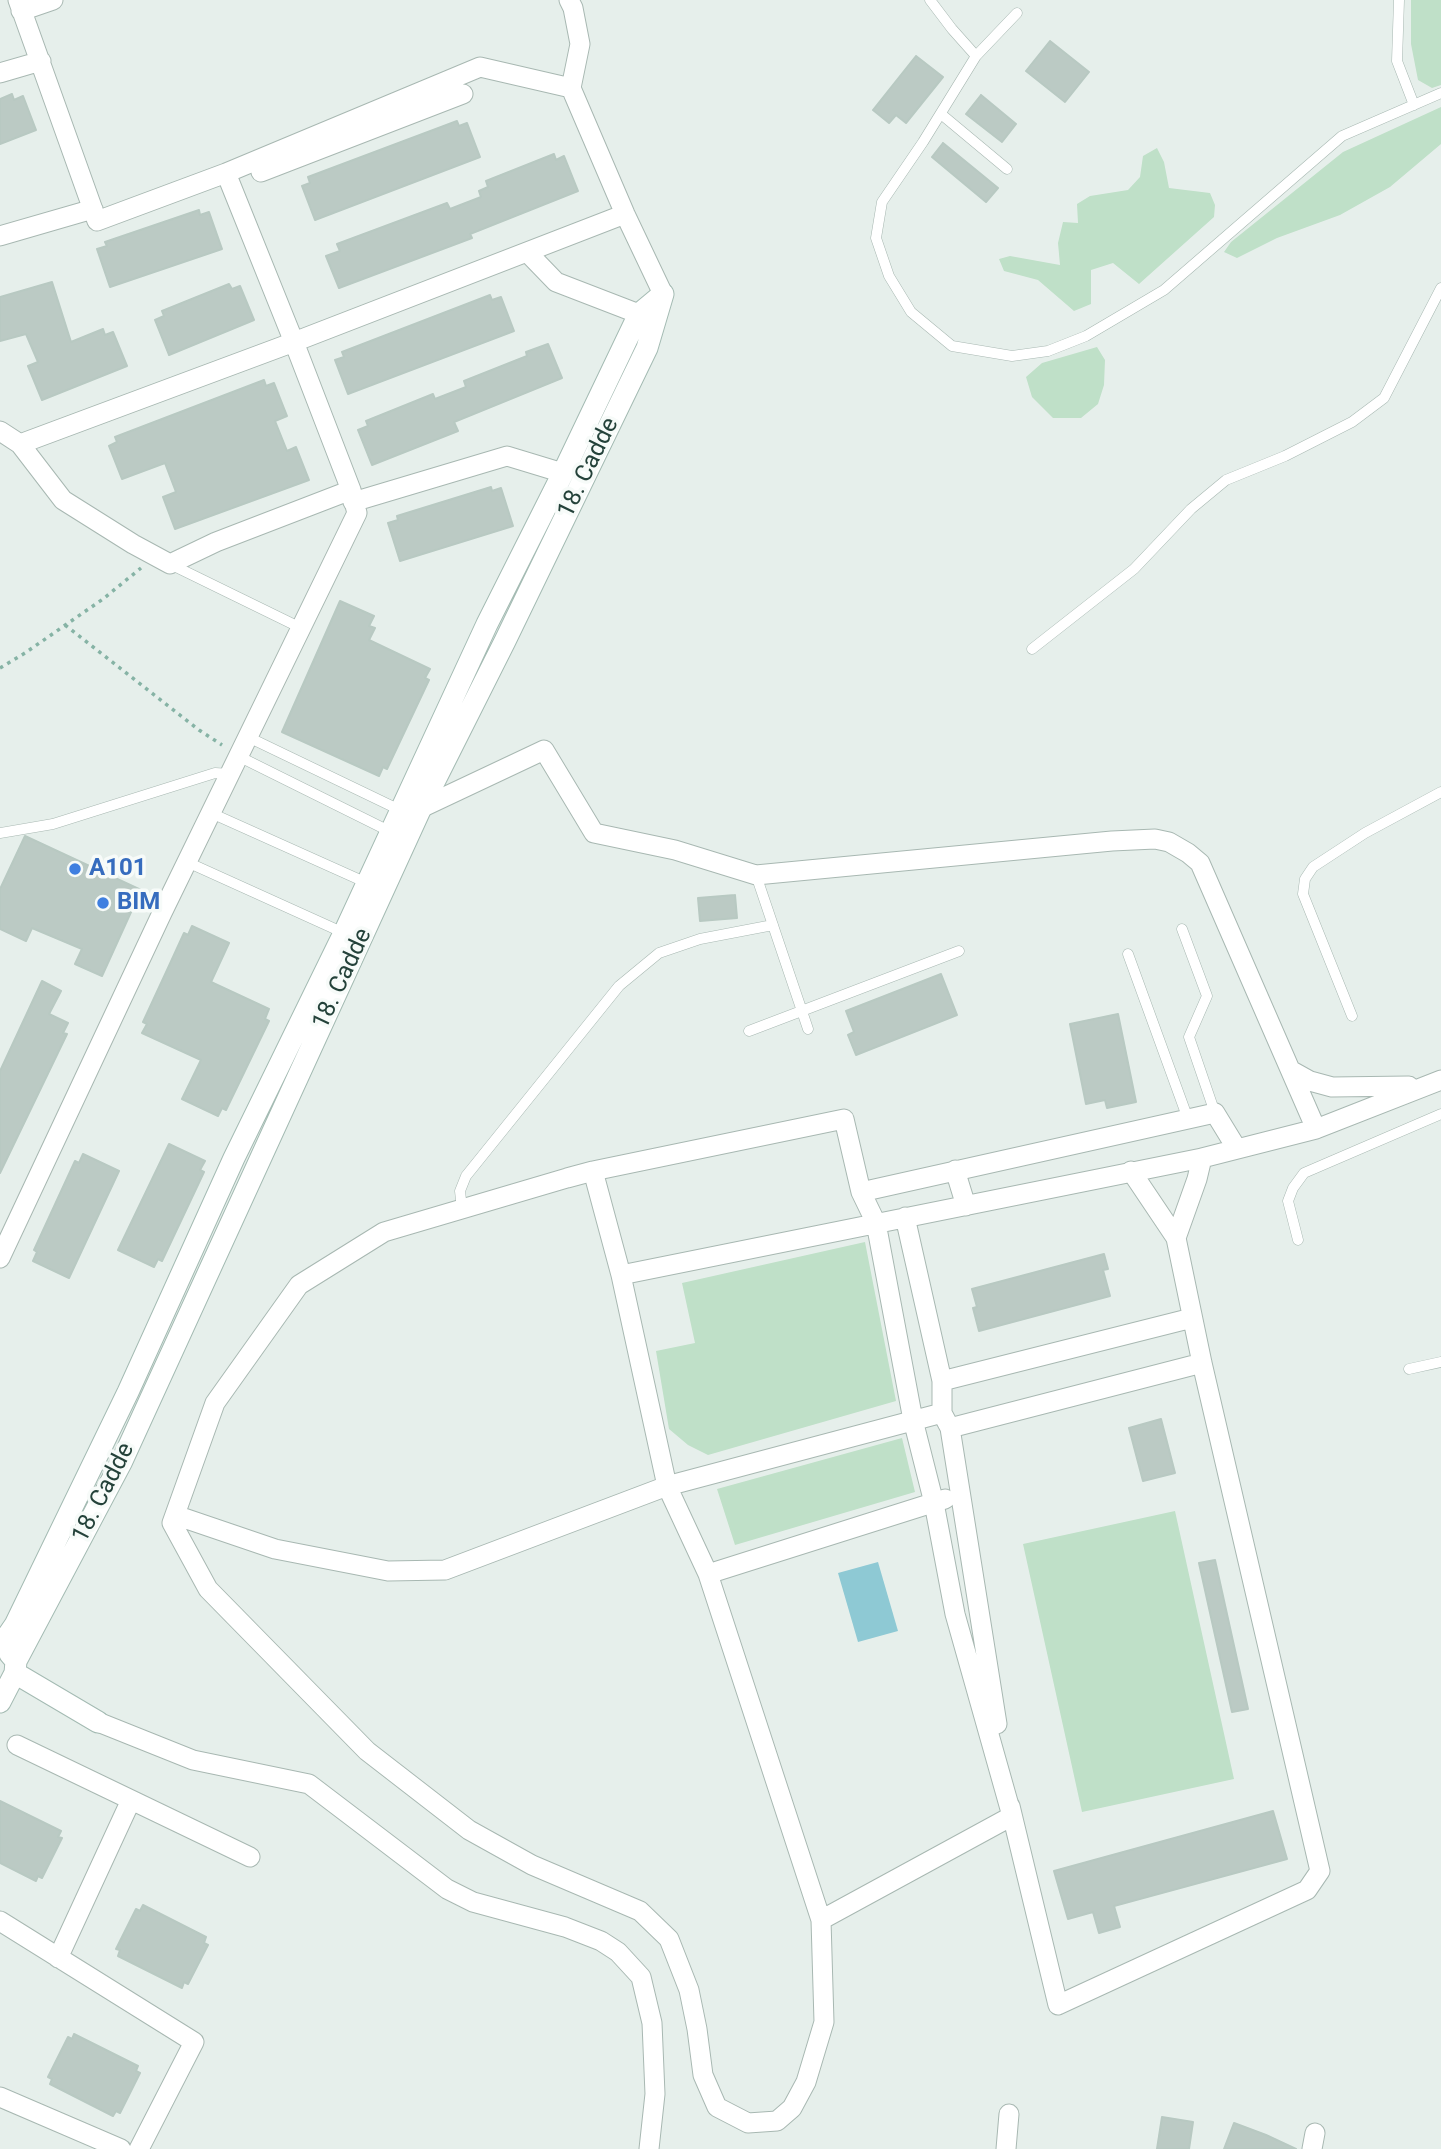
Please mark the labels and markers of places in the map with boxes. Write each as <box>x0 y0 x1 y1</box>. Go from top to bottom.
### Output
place label: A101 <box>89 855 146 883</box>
marker: A101 <box>67 861 83 877</box>
place label: BIM <box>117 889 160 917</box>
marker: BIM <box>95 895 111 911</box>

